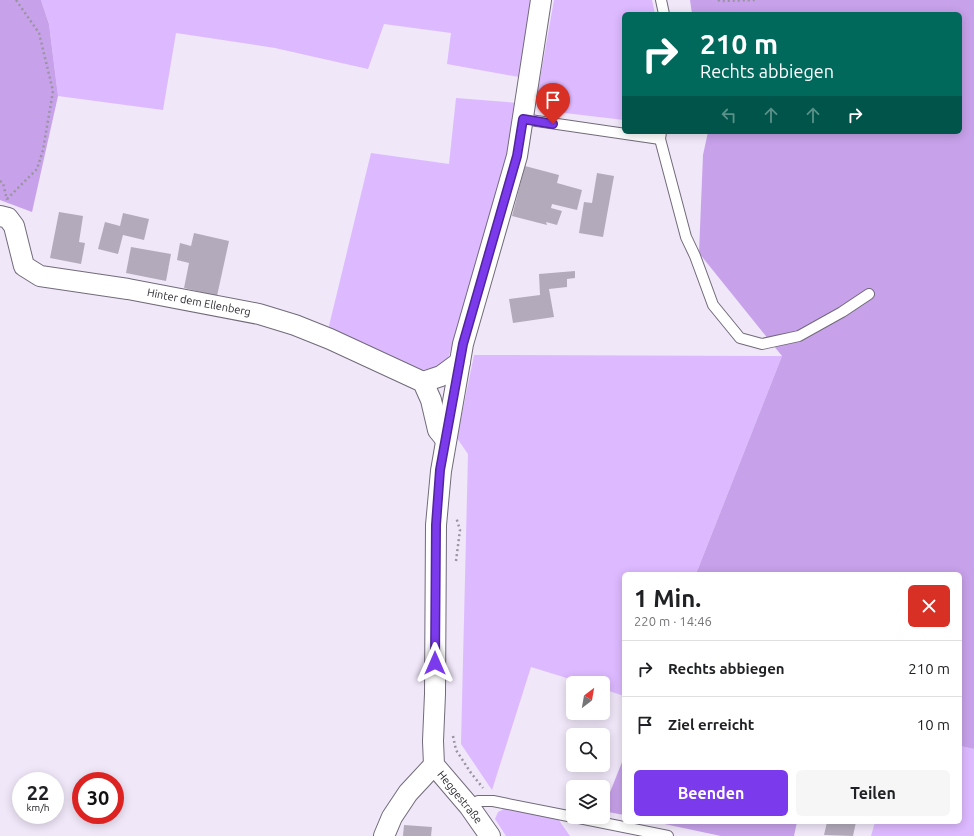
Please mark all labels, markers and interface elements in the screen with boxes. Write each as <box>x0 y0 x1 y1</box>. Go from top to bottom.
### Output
icon: right <box>634 28 686 80</box>
text: 210 m <box>700 28 778 59</box>
text: Rechts abbiegen <box>700 61 834 81</box>
pin <box>536 83 570 124</box>
icon: arrive <box>542 89 564 111</box>
icon: left <box>718 104 740 126</box>
icon: ahead <box>760 104 782 126</box>
icon: ahead <box>802 104 824 126</box>
icon: right <box>844 104 866 126</box>
street label: Hinter dem Ellenberg <box>146 286 252 318</box>
text: 1 Min. <box>634 585 701 612</box>
button: close <box>908 585 950 627</box>
text: 220 m · 14:46 <box>634 614 712 628</box>
position arrow <box>414 642 456 684</box>
icon: right <box>634 658 656 680</box>
text: Rechts abbiegen <box>668 660 785 677</box>
text: 210 m <box>908 660 950 677</box>
north arrow <box>566 676 610 720</box>
map controls <box>566 676 610 824</box>
icon: arrive <box>634 714 656 736</box>
text: Ziel erreicht <box>668 716 754 733</box>
text: 10 m <box>917 716 950 733</box>
button: search <box>566 728 610 772</box>
street label: Heggestraße <box>435 768 485 826</box>
button: Beenden <box>634 770 788 816</box>
button: Teilen <box>796 770 950 816</box>
speed limit sign: 30 <box>72 772 124 824</box>
button: layers <box>566 780 610 824</box>
text: 22 <box>27 781 49 804</box>
text: km/h <box>26 802 50 813</box>

